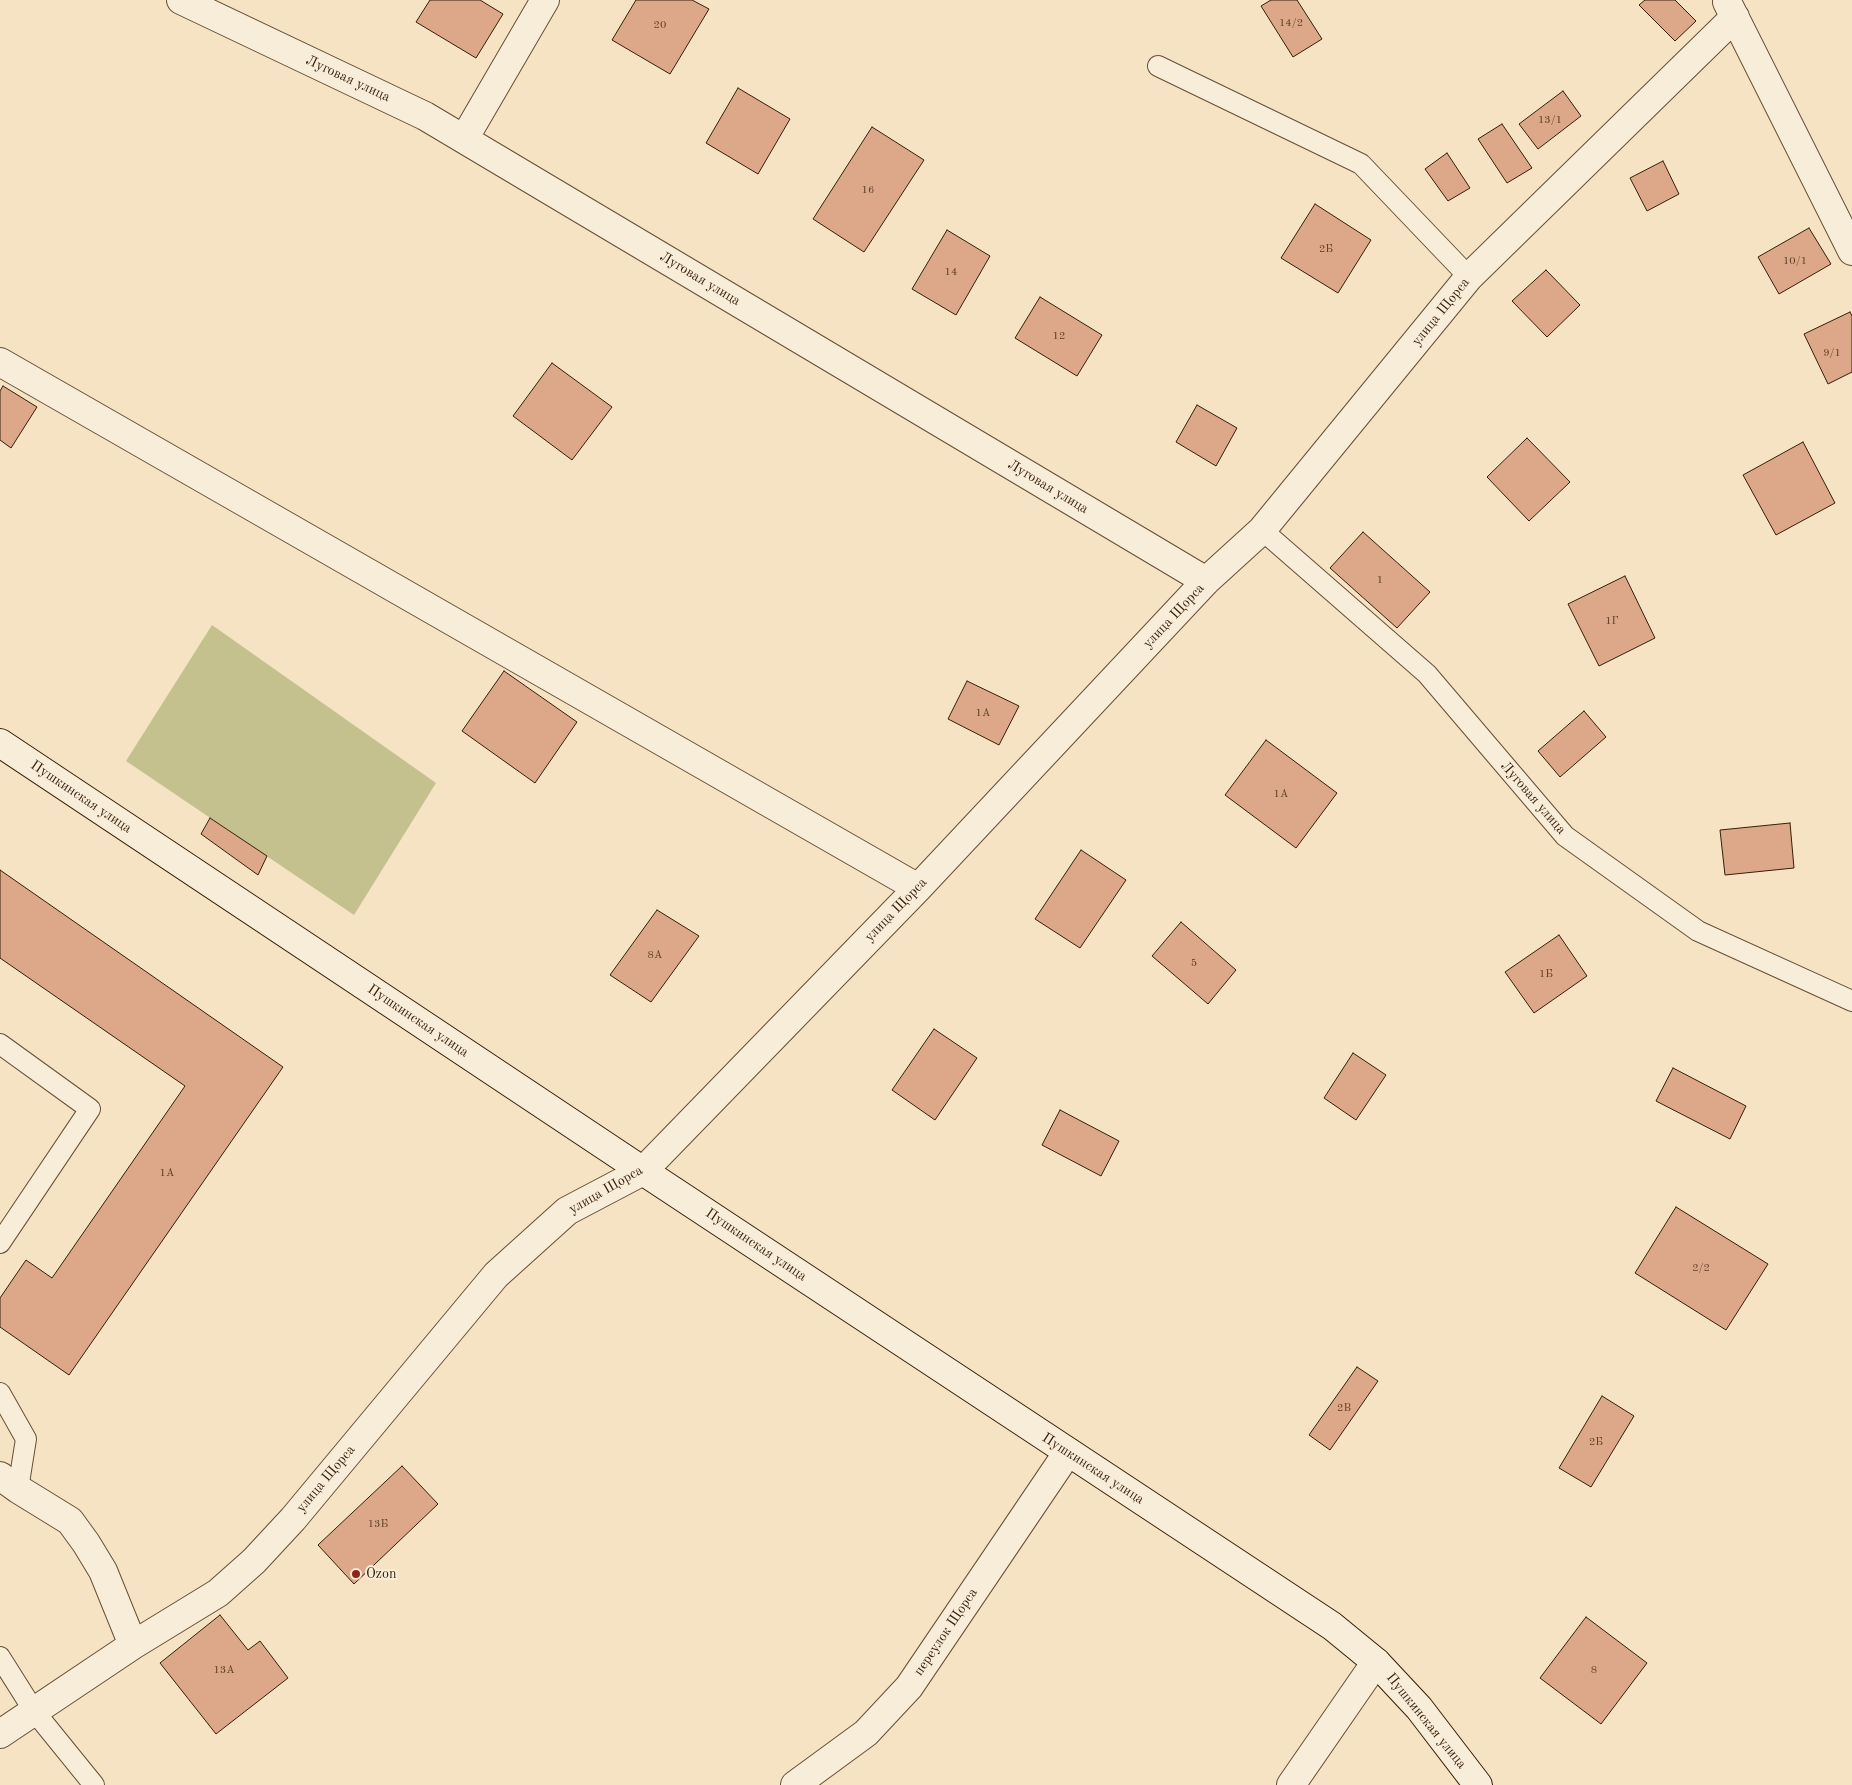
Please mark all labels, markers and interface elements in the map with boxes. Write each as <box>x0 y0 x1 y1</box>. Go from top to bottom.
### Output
house number: 14/2 <box>1279 16 1303 30</box>
house number: 20 <box>654 18 666 32</box>
street label: Луговая улица <box>303 52 393 106</box>
house number: 13/1 <box>1538 113 1562 127</box>
house number: 16 <box>862 183 874 197</box>
house number: 2Б <box>1319 242 1333 256</box>
street label: Луговая улица <box>657 248 743 310</box>
house number: 10/1 <box>1783 254 1807 268</box>
house number: 14 <box>945 265 957 279</box>
street label: улица Щорса <box>1408 275 1474 349</box>
house number: 12 <box>1053 329 1065 343</box>
house number: 9/1 <box>1823 346 1841 360</box>
street label: Луговая улица <box>1005 456 1091 518</box>
house number: 1 <box>1377 573 1383 587</box>
street label: улица Щорса <box>1140 580 1208 652</box>
house number: 1Г <box>1605 614 1619 628</box>
house number: 1А <box>976 706 990 720</box>
street label: Пушкинская улица <box>27 757 135 837</box>
street label: Луговая улица <box>1497 758 1569 838</box>
house number: 1А <box>1274 787 1288 801</box>
street label: улица Щорса <box>861 874 931 946</box>
house number: 8А <box>648 948 662 962</box>
house number: 5 <box>1191 956 1197 970</box>
house number: 1Б <box>1539 967 1553 981</box>
street label: Пушкинская улица <box>364 981 472 1061</box>
street label: улица Щорса <box>566 1162 646 1218</box>
house number: 1А <box>160 1166 174 1180</box>
street label: Пушкинская улица <box>702 1205 810 1285</box>
house number: 2/2 <box>1692 1261 1710 1275</box>
house number: 2В <box>1337 1401 1351 1415</box>
street label: Пушкинская улица <box>1039 1430 1147 1508</box>
house number: 2Б <box>1589 1435 1603 1449</box>
street label: улица Щорса <box>293 1442 359 1516</box>
house number: 13Б <box>368 1517 388 1531</box>
place label: Ozon <box>366 1566 396 1582</box>
marker: Ozon <box>350 1568 362 1580</box>
street label: переулок Щорса <box>910 1585 982 1679</box>
house number: 13А <box>213 1663 235 1677</box>
house number: 8 <box>1591 1663 1597 1677</box>
street label: Пушкинская улица <box>1382 1670 1470 1772</box>

